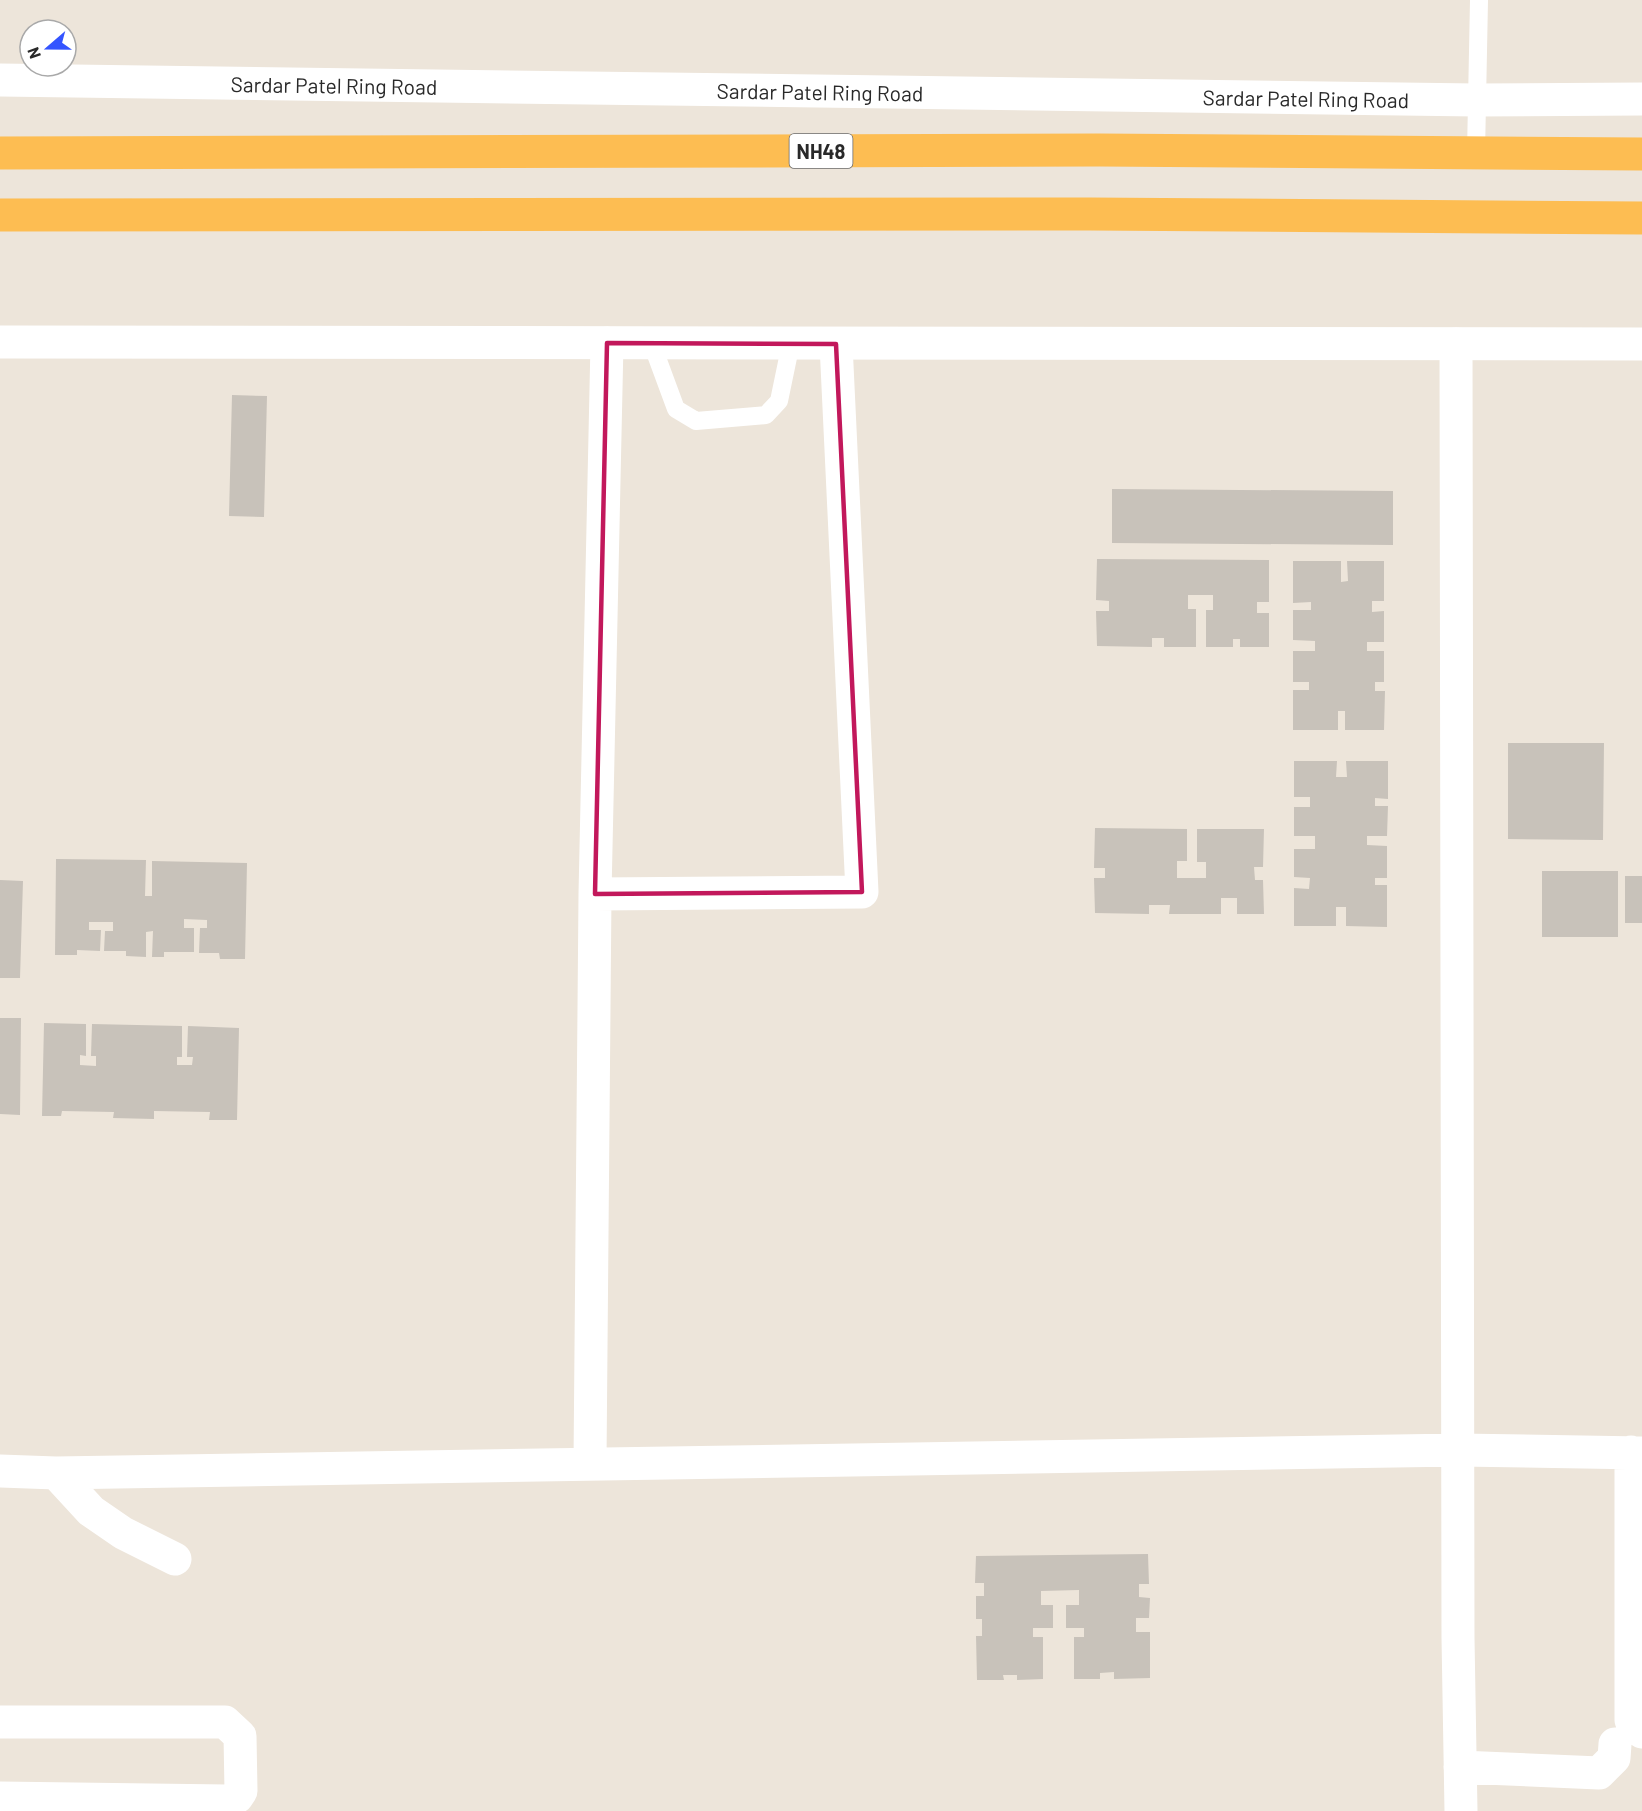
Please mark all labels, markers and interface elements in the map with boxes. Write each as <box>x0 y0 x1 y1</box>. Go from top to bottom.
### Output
north arrow <box>18 18 78 78</box>
text: N <box>23 45 44 62</box>
street label: Sardar Patel Ring Road <box>230 71 437 98</box>
street label: Sardar Patel Ring Road <box>716 77 923 105</box>
street label: Sardar Patel Ring Road <box>1202 84 1409 112</box>
road number: NH48 <box>790 134 852 168</box>

